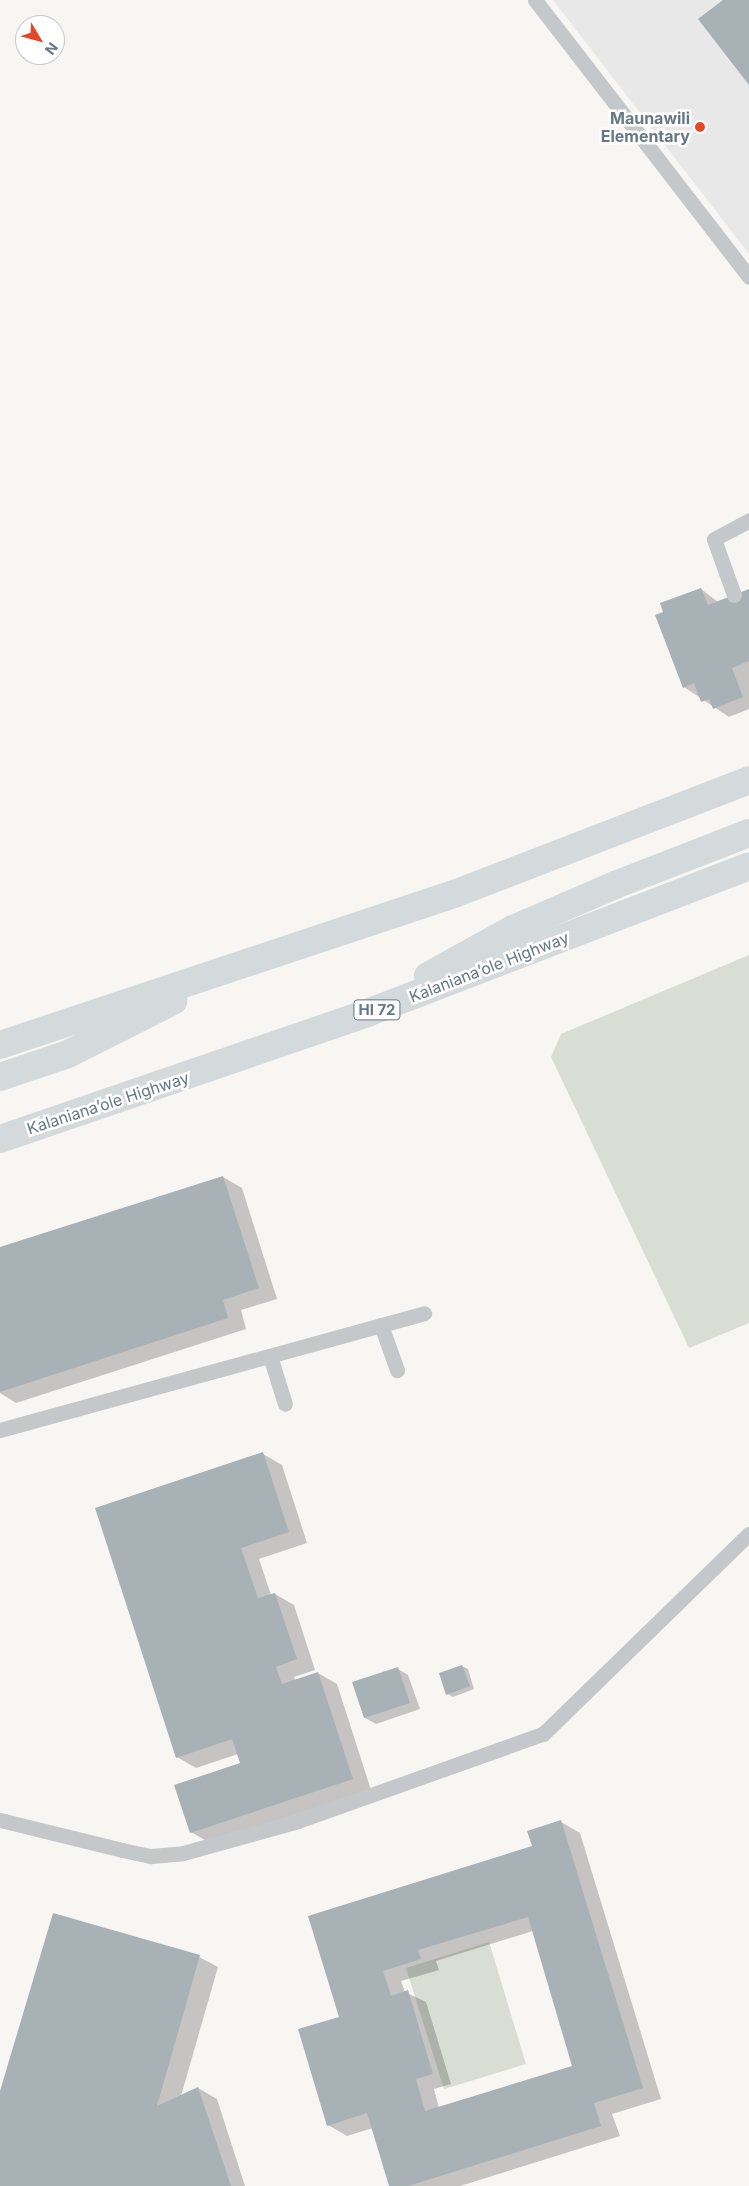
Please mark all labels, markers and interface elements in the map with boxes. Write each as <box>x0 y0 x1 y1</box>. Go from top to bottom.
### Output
north arrow <box>15 15 65 65</box>
text: N <box>42 39 62 58</box>
place label: Maunawili Elementary <box>601 108 690 146</box>
marker: Maunawili Elementary <box>694 121 706 133</box>
street label: Kalaniana’ole Highway <box>406 928 572 1006</box>
road number: HI 72 <box>353 998 401 1022</box>
street label: Kalaniana’ole Highway <box>24 1068 192 1138</box>

